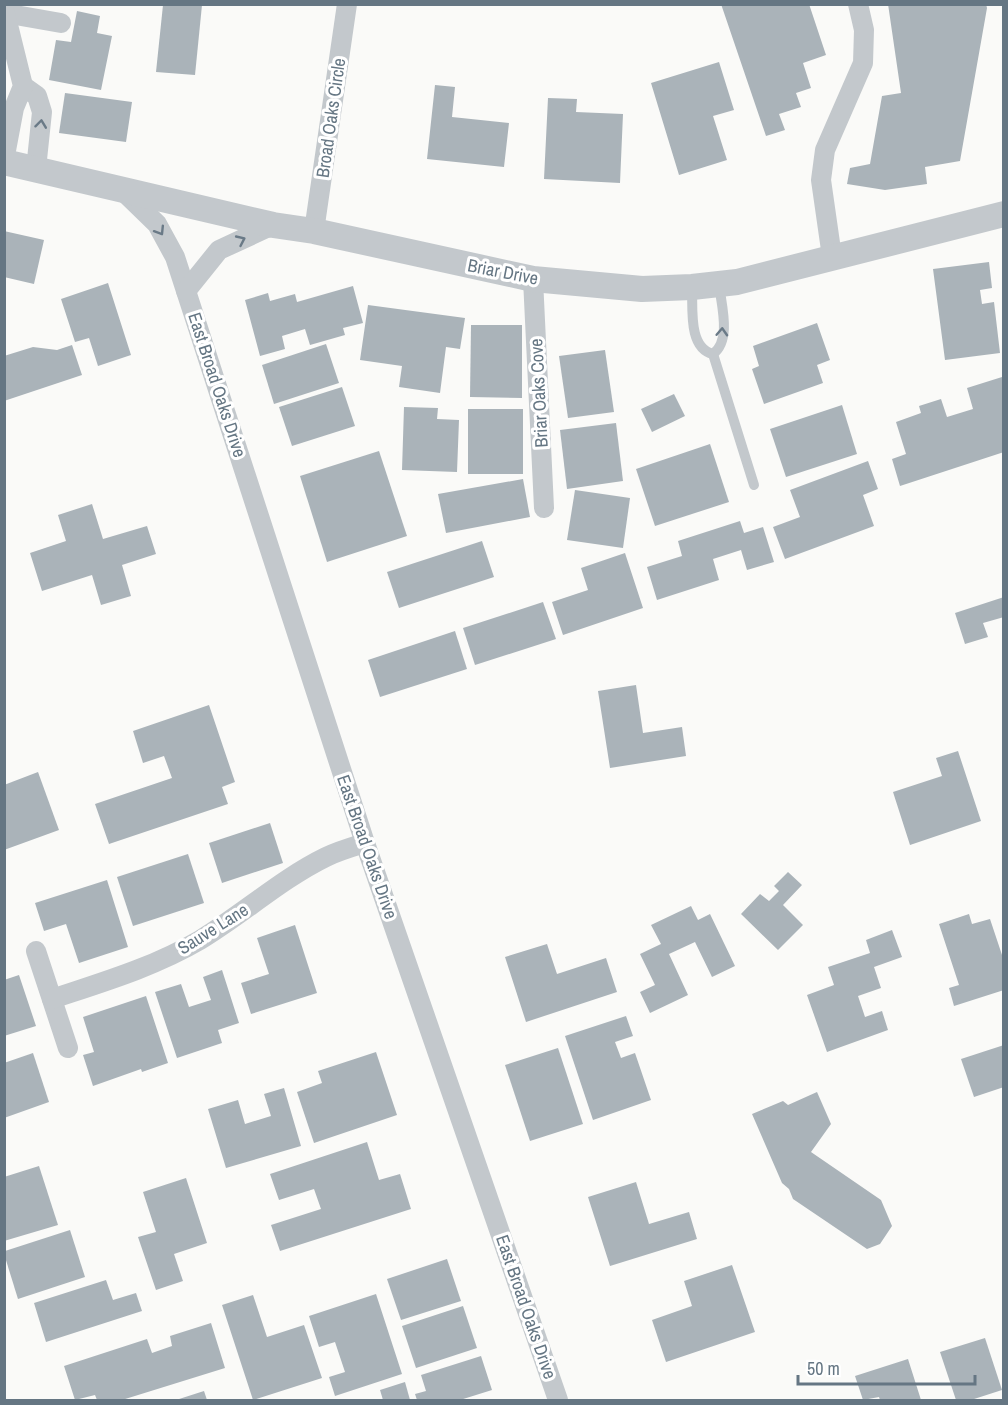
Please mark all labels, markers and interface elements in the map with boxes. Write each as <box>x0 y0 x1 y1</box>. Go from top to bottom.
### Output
street label: Broad Oaks Circle <box>310 56 351 179</box>
one-way arrow <box>34 119 47 128</box>
one-way arrow <box>153 225 165 235</box>
one-way arrow <box>234 235 245 247</box>
street label: Briar Drive <box>466 252 541 291</box>
street label: East Broad Oaks Drive <box>182 309 253 460</box>
one-way arrow <box>716 327 729 336</box>
street label: Briar Oaks Cove <box>523 338 554 448</box>
street label: East Broad Oaks Drive <box>331 771 404 922</box>
street label: Sauve Lane <box>173 897 253 960</box>
street label: East Broad Oaks Drive <box>490 1231 563 1382</box>
scale bar <box>798 1348 975 1386</box>
text: 50 m <box>807 1356 840 1381</box>

